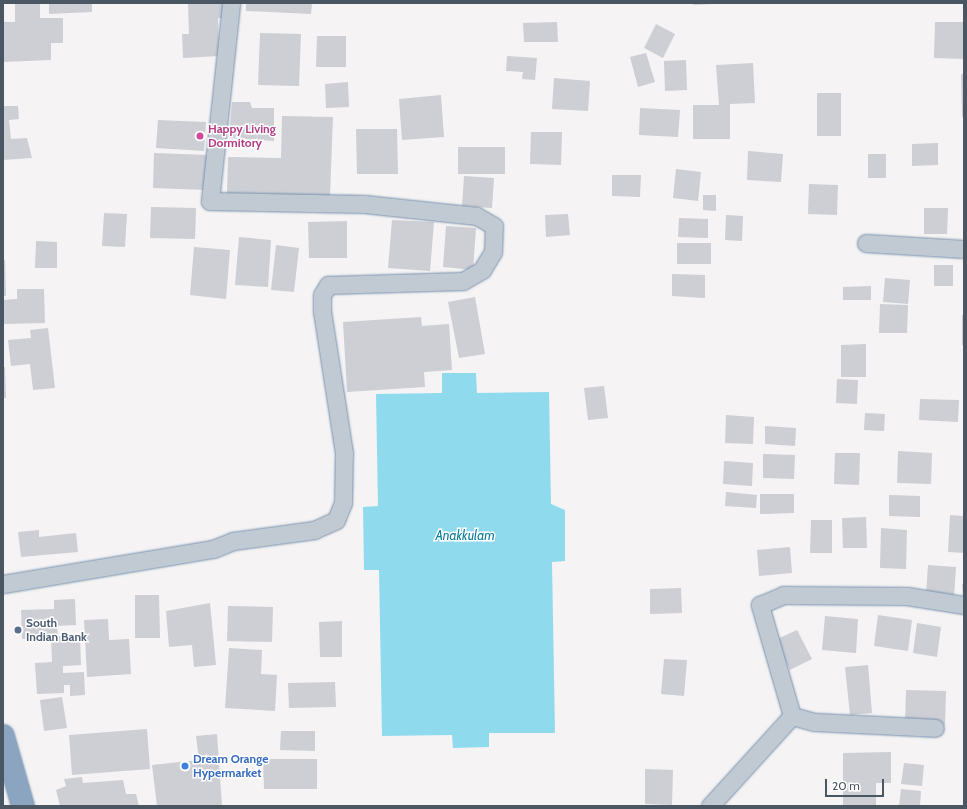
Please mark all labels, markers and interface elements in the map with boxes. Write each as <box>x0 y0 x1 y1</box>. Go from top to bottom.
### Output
place label: Happy Living Dormitory <box>208 122 276 150</box>
marker: Happy Living Dormitory <box>195 131 205 141</box>
water label: Anakkulam <box>435 527 495 543</box>
place label: South Indian Bank <box>26 616 87 644</box>
marker: South Indian Bank <box>13 625 23 635</box>
place label: Dream Orange Hypermarket <box>193 752 268 780</box>
marker: Dream Orange Hypermarket <box>180 761 190 771</box>
scale bar <box>827 771 886 797</box>
text: 20 m <box>832 778 860 793</box>

